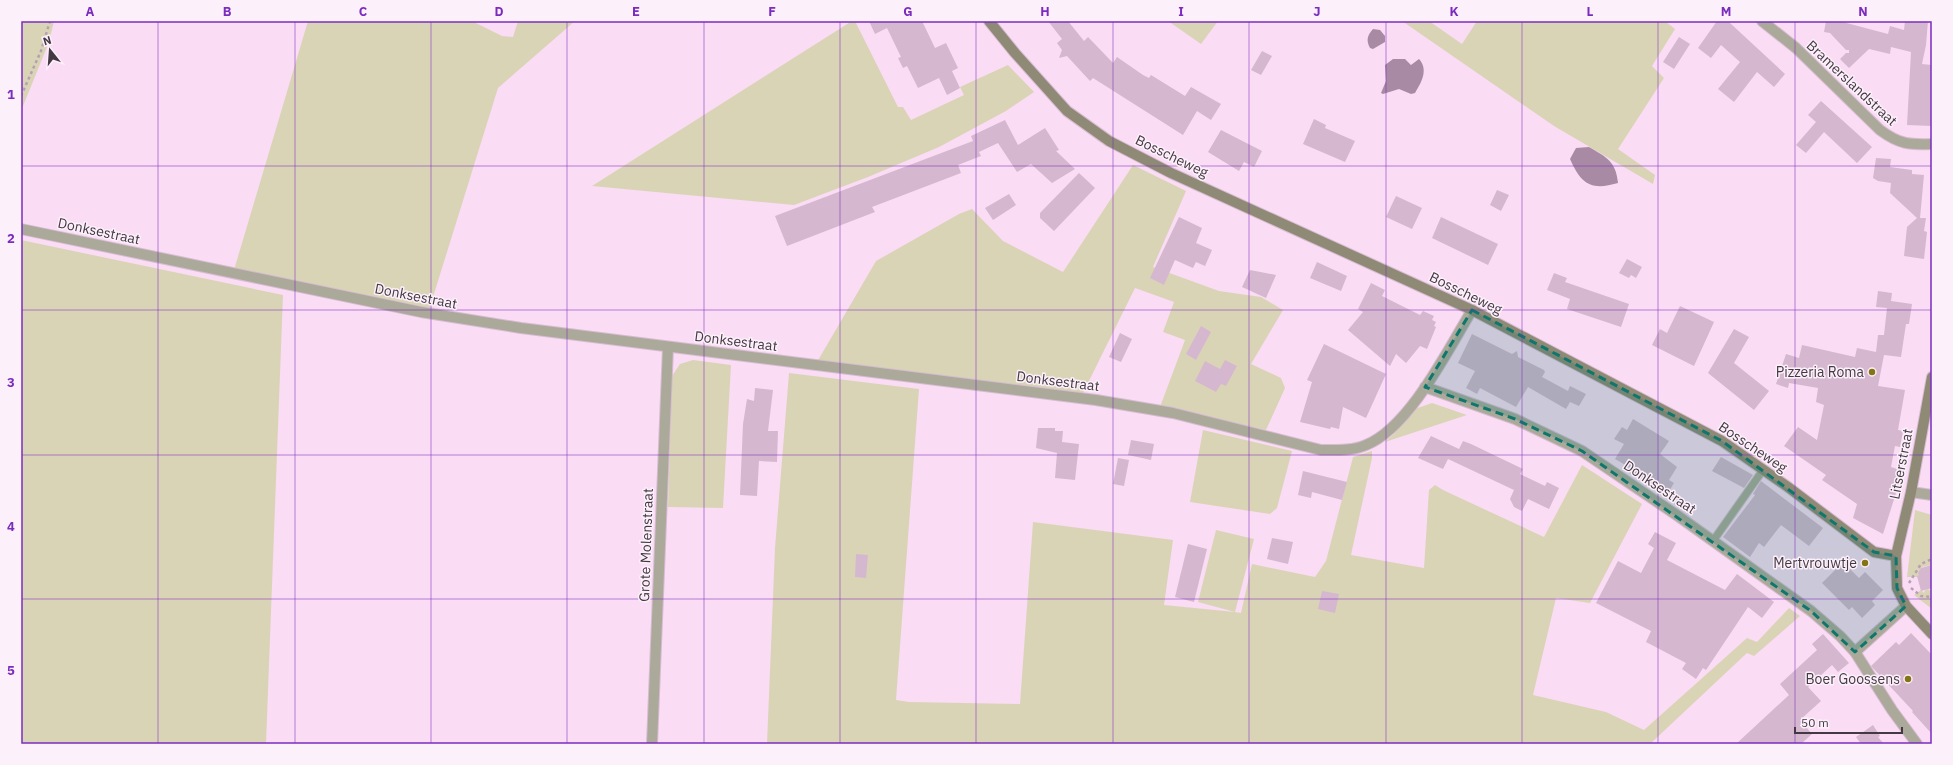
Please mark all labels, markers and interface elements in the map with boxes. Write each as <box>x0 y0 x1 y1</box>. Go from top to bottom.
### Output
text: A <box>86 3 95 20</box>
text: B <box>223 3 232 20</box>
text: C <box>359 3 368 20</box>
text: D <box>494 3 504 20</box>
text: E <box>632 3 640 20</box>
text: F <box>768 3 776 20</box>
text: G <box>903 3 913 20</box>
text: H <box>1040 3 1050 20</box>
text: I <box>1178 3 1184 20</box>
text: J <box>1313 3 1321 20</box>
text: K <box>1449 3 1459 20</box>
text: L <box>1587 3 1594 20</box>
text: M <box>1721 3 1731 20</box>
text: N <box>1858 3 1868 20</box>
north arrow <box>30 30 70 70</box>
text: N <box>41 33 53 48</box>
street label: Bramerslandstraat <box>1803 36 1901 130</box>
text: 1 <box>7 86 15 103</box>
street label: Bosscheweg <box>1133 131 1212 182</box>
street label: Donksestraat <box>56 214 142 249</box>
text: 2 <box>7 230 15 247</box>
street label: Bosscheweg <box>1427 268 1506 319</box>
street label: Donksestraat <box>373 279 459 313</box>
street label: Donksestraat <box>693 327 779 355</box>
place label: Pizzeria Roma <box>1776 363 1865 381</box>
street label: Donksestraat <box>1015 367 1101 395</box>
marker: Pizzeria Roma <box>1867 367 1877 377</box>
text: 3 <box>7 374 15 391</box>
street label: Bosscheweg <box>1715 417 1791 477</box>
street label: Litserstraat <box>1885 427 1917 501</box>
street label: Donksestraat <box>1620 456 1700 518</box>
street label: Grote Molenstraat <box>635 488 657 602</box>
text: 4 <box>7 518 15 535</box>
place label: Mertvrouwtje <box>1773 554 1857 572</box>
marker: Mertvrouwtje <box>1860 558 1870 568</box>
text: 5 <box>7 662 15 679</box>
place label: Boer Goossens <box>1805 670 1900 688</box>
marker: Boer Goossens <box>1903 674 1913 684</box>
scale bar <box>1795 709 1902 735</box>
text: 50 m <box>1801 715 1829 730</box>

